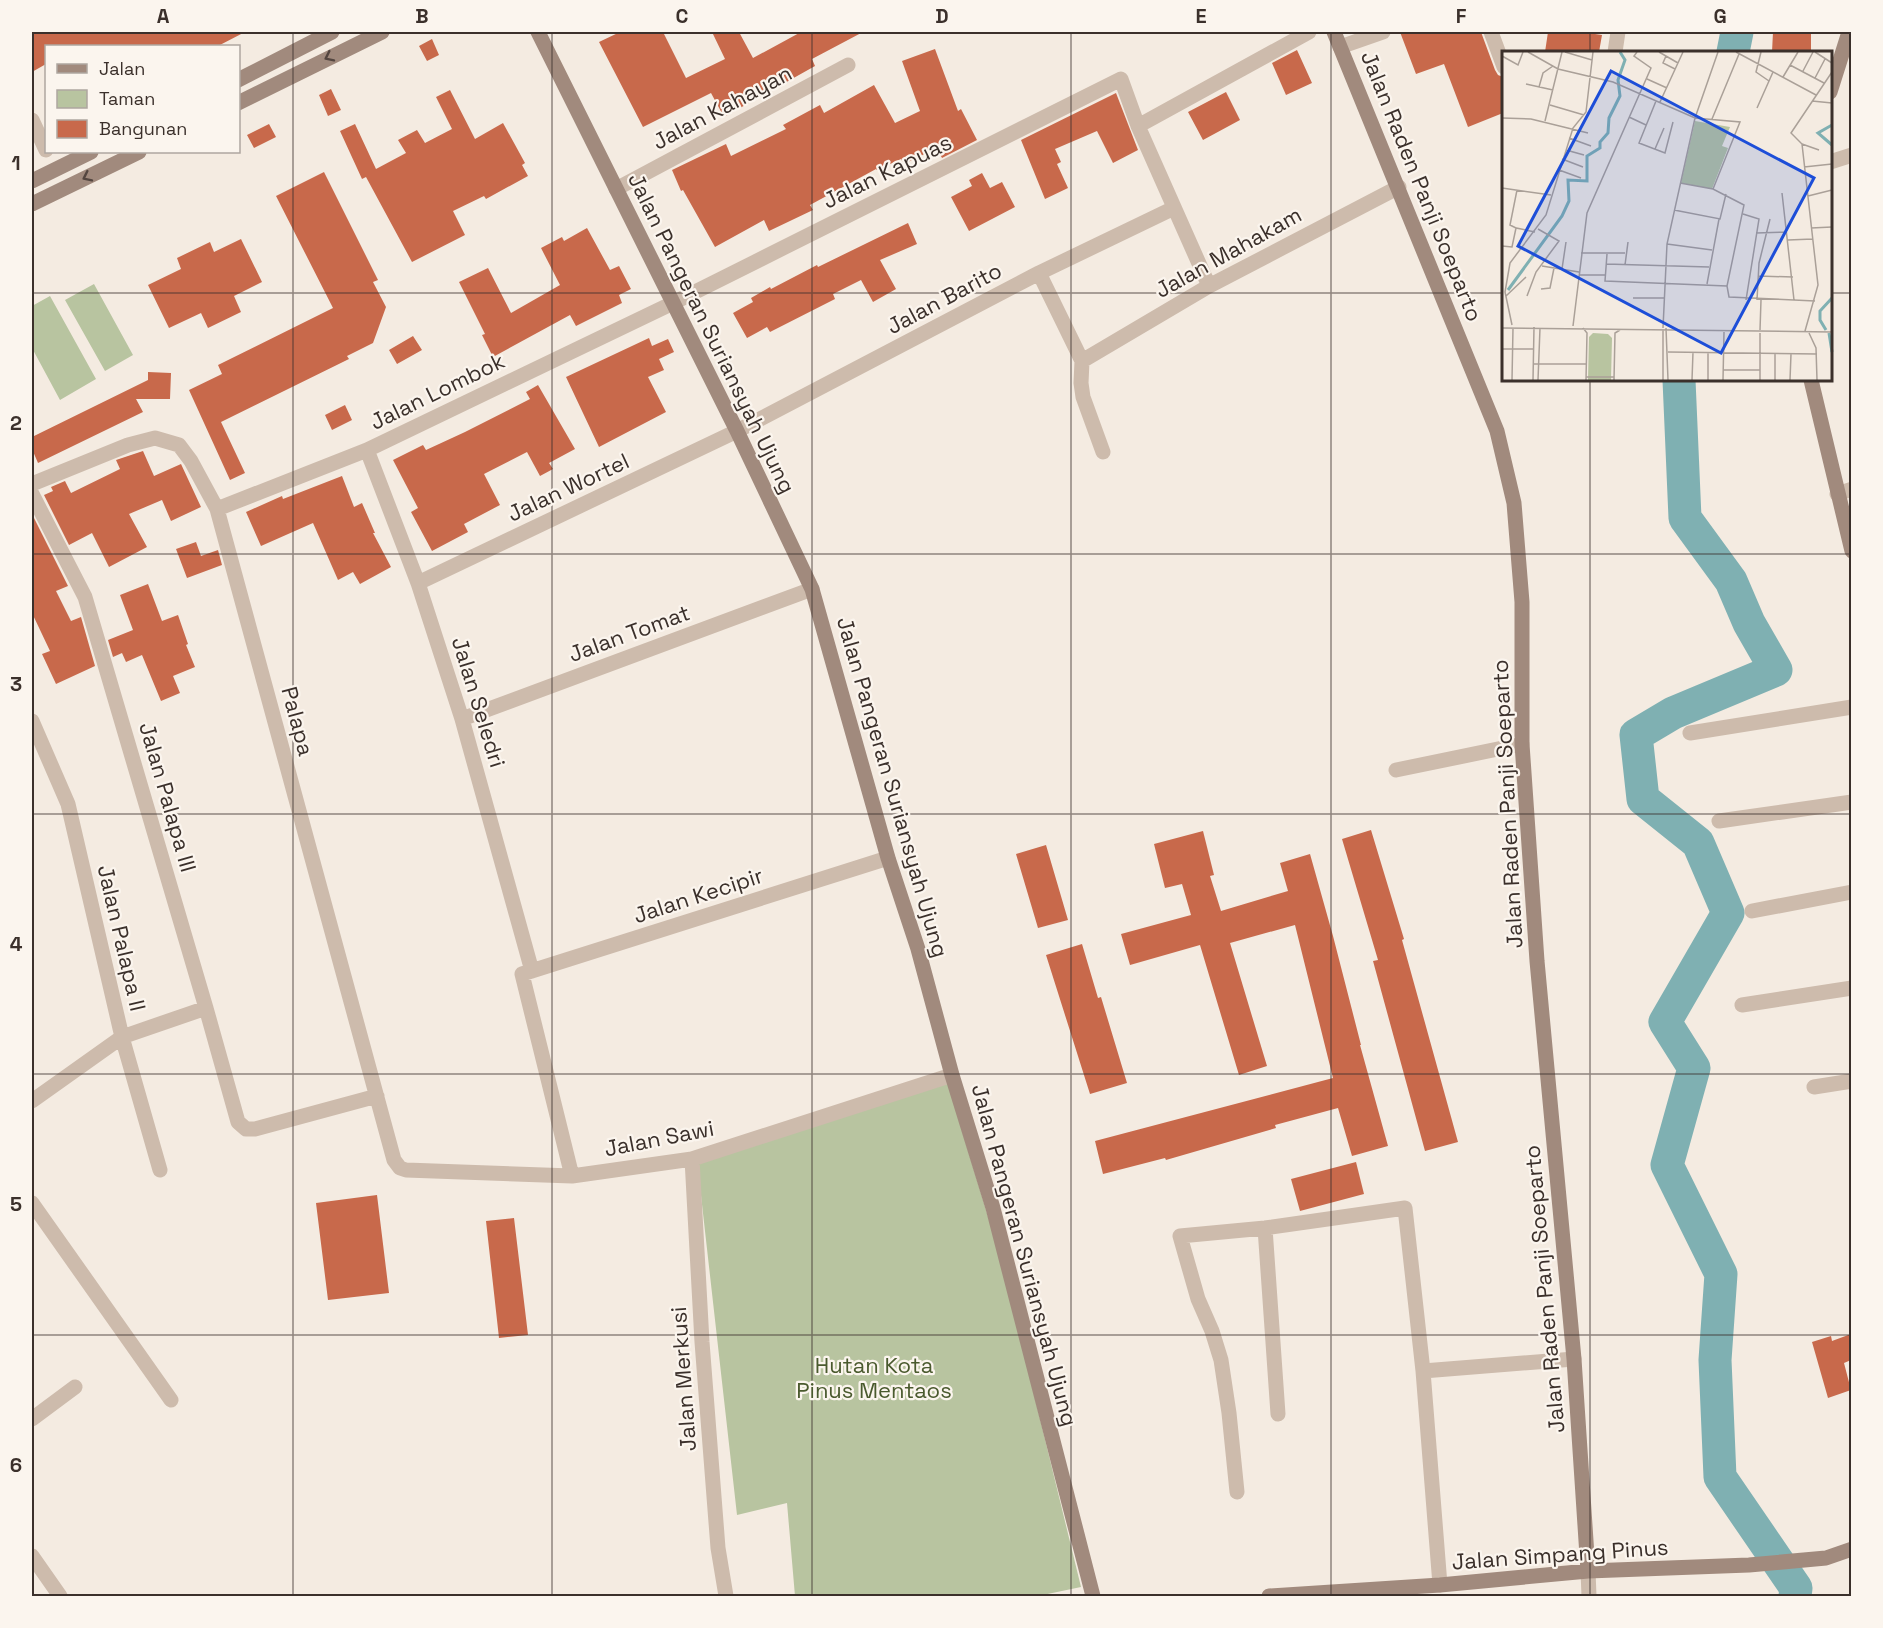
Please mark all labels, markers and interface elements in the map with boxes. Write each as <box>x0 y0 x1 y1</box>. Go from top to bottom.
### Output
text: A <box>157 3 170 29</box>
text: B <box>415 3 429 29</box>
text: C <box>676 3 689 29</box>
text: D <box>935 3 949 29</box>
text: E <box>1195 3 1207 29</box>
text: F <box>1456 3 1467 29</box>
text: G <box>1713 3 1727 29</box>
legend <box>45 45 240 153</box>
street label: Jalan Raden Panji Soeparto <box>1355 47 1489 325</box>
one-way arrow <box>325 50 336 62</box>
inset map <box>1502 51 1832 381</box>
text: Jalan <box>99 57 145 80</box>
street label: Jalan Kahayan <box>647 59 797 155</box>
text: Taman <box>99 87 155 110</box>
text: Bangunan <box>99 117 187 140</box>
street label: Jalan Kapuas <box>818 128 956 214</box>
text: 1 <box>11 150 21 176</box>
street label: Jalan Pangeran Suriansyah Ujung <box>622 168 802 498</box>
one-way arrow <box>82 170 93 182</box>
street label: Jalan Mahakam <box>1150 200 1306 304</box>
street label: Jalan Barito <box>882 256 1006 340</box>
street label: Jalan Lombok <box>365 346 509 436</box>
text: 2 <box>10 410 22 436</box>
street label: Jalan Wortel <box>503 447 633 527</box>
street label: Jalan Tomat <box>564 598 694 668</box>
street label: Jalan Pangeran Suriansyah Ujung <box>831 613 955 961</box>
street label: Jalan Seledri <box>446 633 512 771</box>
street label: Jalan Raden Panji Soeparto <box>1485 659 1529 949</box>
text: 3 <box>10 671 22 697</box>
street label: Palapa <box>275 683 321 759</box>
street label: Jalan Palapa III <box>133 719 203 875</box>
street label: Jalan Kecipir <box>630 861 766 929</box>
street label: Jalan Palapa II <box>92 862 152 1014</box>
text: 4 <box>10 931 23 957</box>
street label: Jalan Pangeran Suriansyah Ujung <box>966 1081 1084 1429</box>
street label: Jalan Sawi <box>602 1114 716 1162</box>
street label: Jalan Raden Panji Soeparto <box>1517 1144 1571 1434</box>
text: 5 <box>10 1191 22 1217</box>
street label: Jalan Merkusi <box>664 1306 702 1452</box>
park label: Hutan Kota Pinus Mentaos <box>796 1351 952 1404</box>
text: 6 <box>10 1452 22 1478</box>
street label: Jalan Simpang Pinus <box>1451 1532 1669 1576</box>

